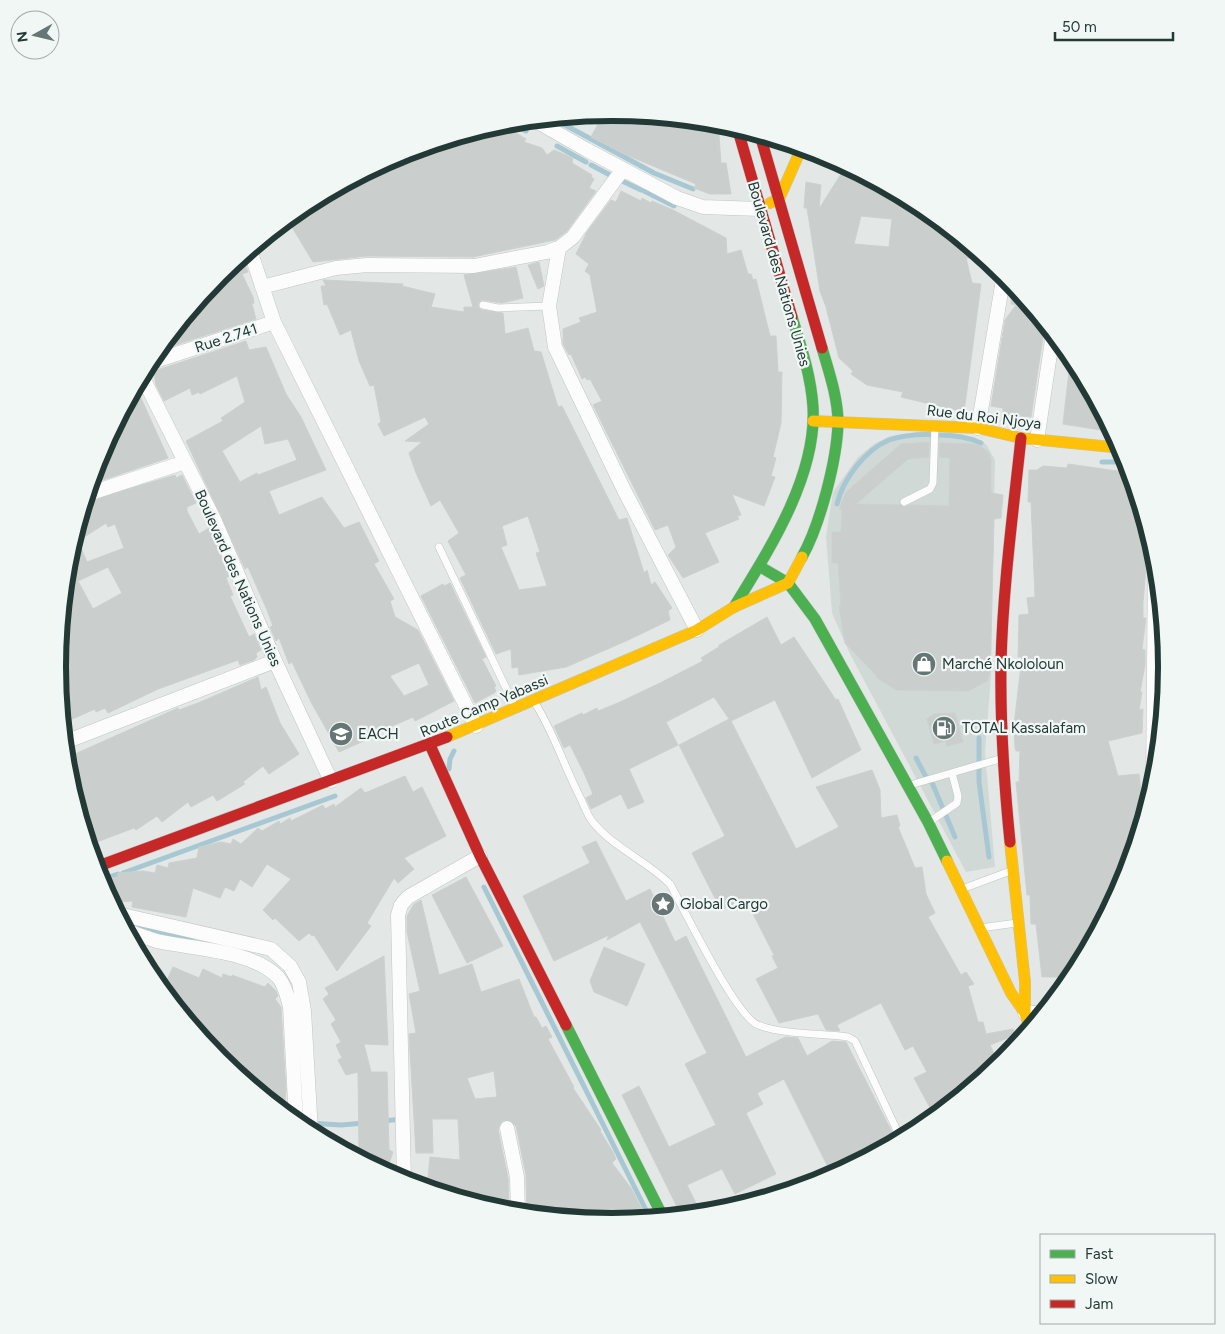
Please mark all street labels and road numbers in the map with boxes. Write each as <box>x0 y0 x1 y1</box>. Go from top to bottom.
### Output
street label: Boulevard des Nations Unies <box>744 179 814 369</box>
street label: Rue 2.741 <box>192 319 260 357</box>
street label: Rue du Roi Njoya <box>926 401 1042 433</box>
street label: Boulevard des Nations Unies <box>191 487 285 669</box>
street label: Route Camp Yabassi <box>417 671 551 741</box>

